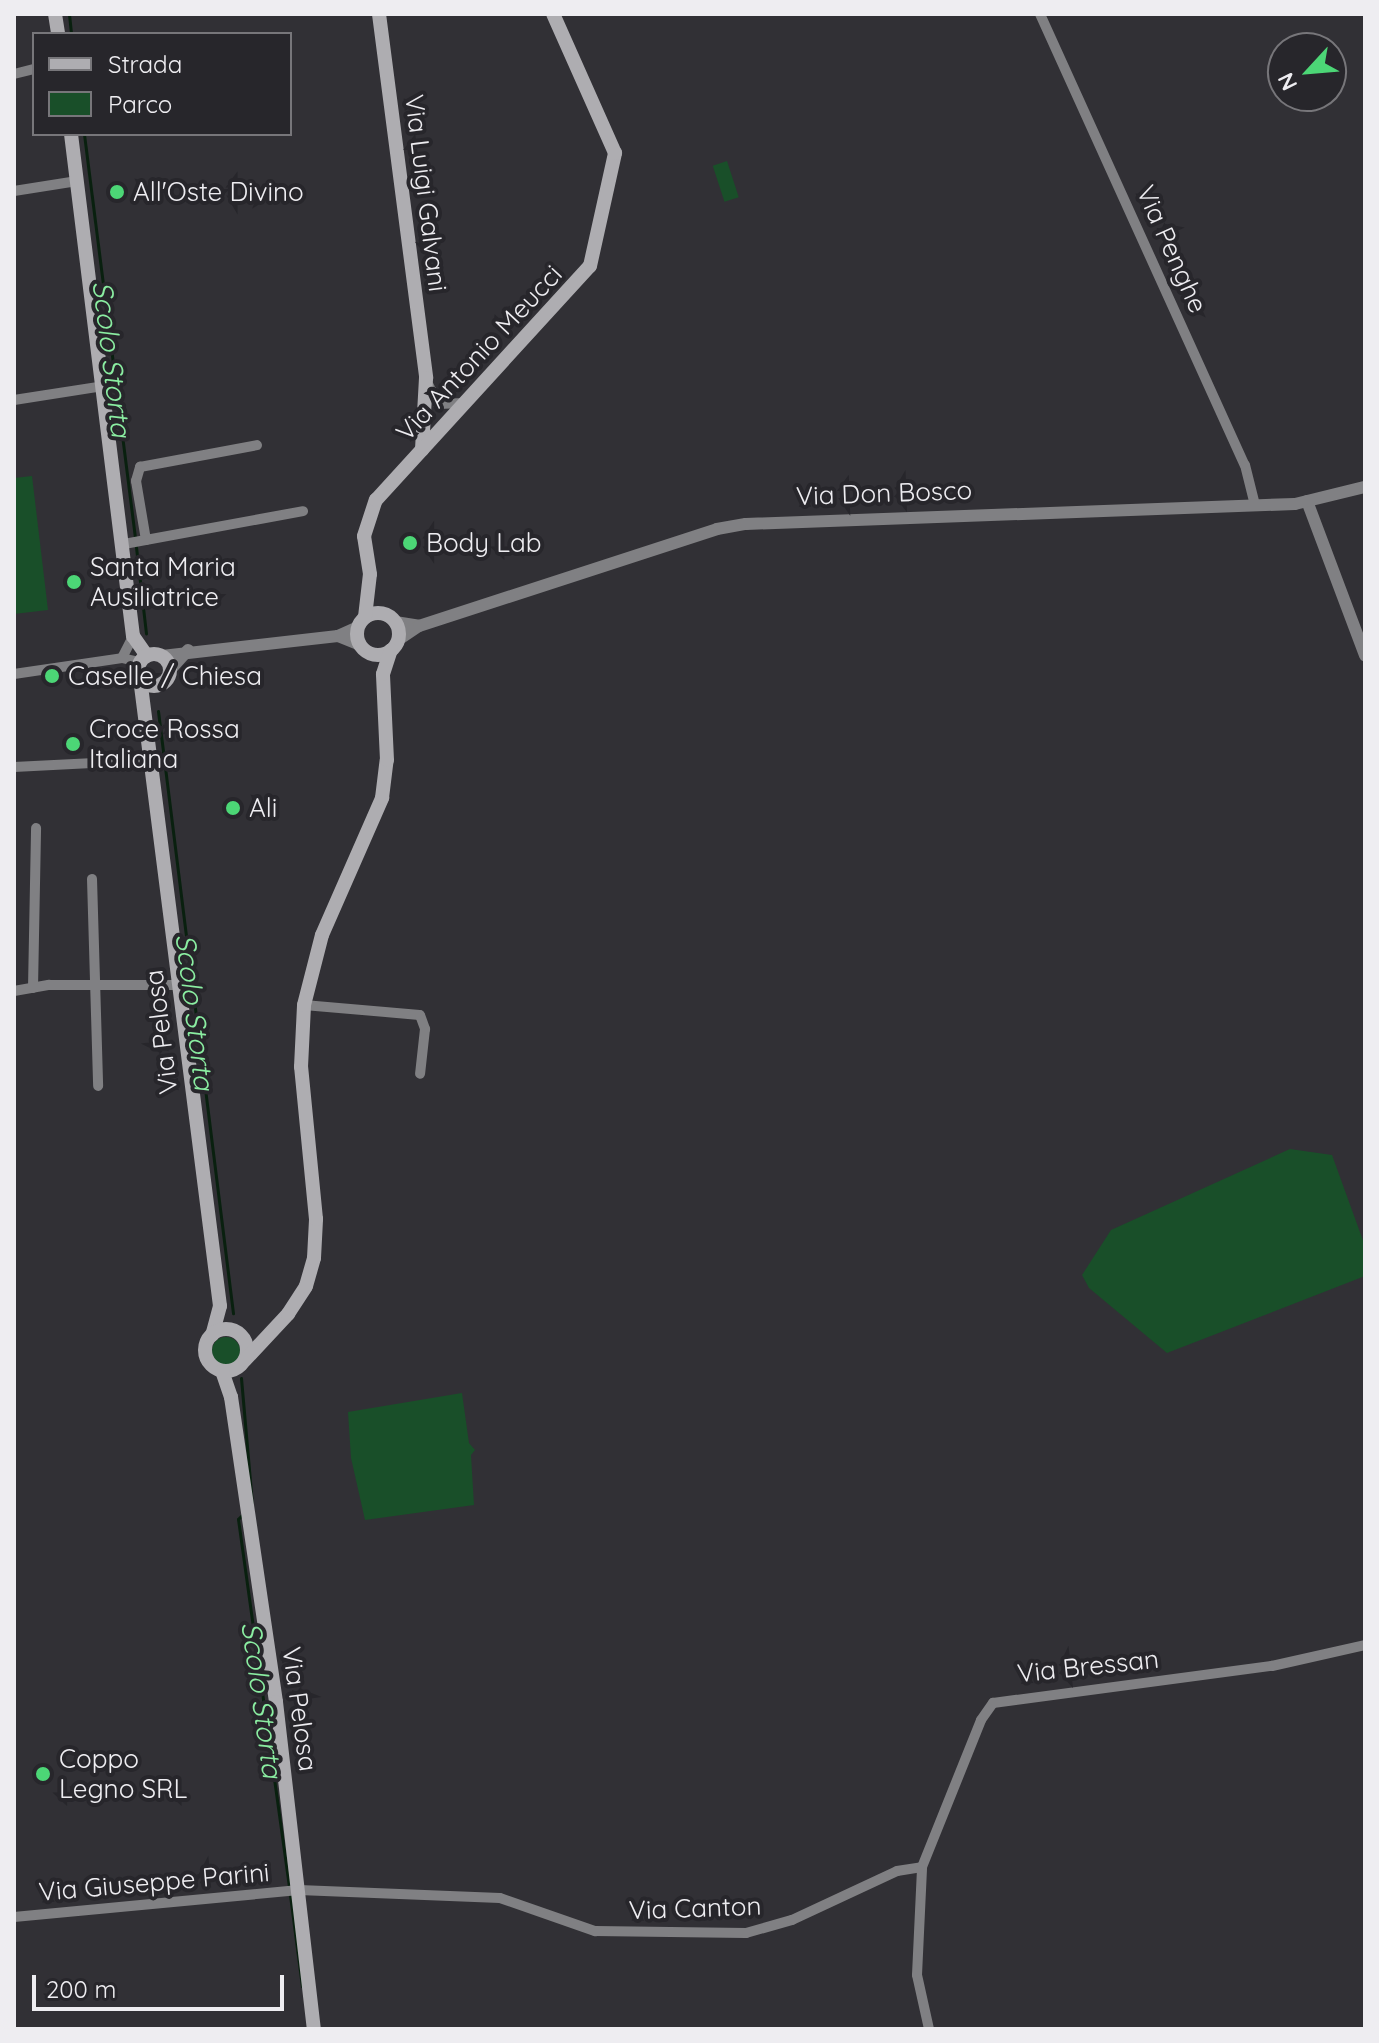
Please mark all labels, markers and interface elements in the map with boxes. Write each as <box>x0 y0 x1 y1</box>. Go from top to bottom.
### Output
legend <box>32 32 292 136</box>
north arrow <box>1267 32 1347 112</box>
text: Strada <box>108 49 182 79</box>
text: N <box>1271 68 1303 95</box>
text: Parco <box>108 89 172 119</box>
street label: Via Luigi Galvani <box>398 93 454 293</box>
place label: All'Oste Divino <box>133 176 304 208</box>
street label: Via Penghe <box>1130 180 1214 318</box>
marker: All'Oste Divino <box>108 183 126 201</box>
street label: Via Antonio Meucci <box>390 259 568 447</box>
water label: Scolo Storta <box>86 279 138 439</box>
street label: Via Don Bosco <box>795 474 973 512</box>
place label: Body Lab <box>426 527 542 559</box>
marker: Body Lab <box>401 534 419 552</box>
place label: Santa Maria Ausiliatrice <box>90 551 236 612</box>
marker: Santa Maria Ausiliatrice <box>65 573 83 591</box>
place label: Caselle / Chiesa <box>68 660 262 692</box>
marker: Caselle / Chiesa <box>43 667 61 685</box>
place label: Croce Rossa Italiana <box>89 713 240 774</box>
marker: Croce Rossa Italiana <box>64 735 82 753</box>
place label: Ali <box>249 792 277 824</box>
marker: Ali <box>224 799 242 817</box>
water label: Scolo Storta <box>169 932 221 1092</box>
street label: Via Pelosa <box>138 968 184 1096</box>
water label: Scolo Storta <box>234 1620 290 1780</box>
street label: Via Bressan <box>1016 1643 1160 1689</box>
street label: Via Pelosa <box>276 1645 324 1773</box>
place label: Coppo Legno SRL <box>59 1743 187 1804</box>
marker: Coppo Legno SRL <box>34 1765 52 1783</box>
street label: Via Giuseppe Parini <box>37 1856 271 1908</box>
street label: Via Canton <box>628 1890 762 1926</box>
scale bar <box>36 1959 288 2009</box>
text: 200 m <box>46 1974 116 2004</box>

